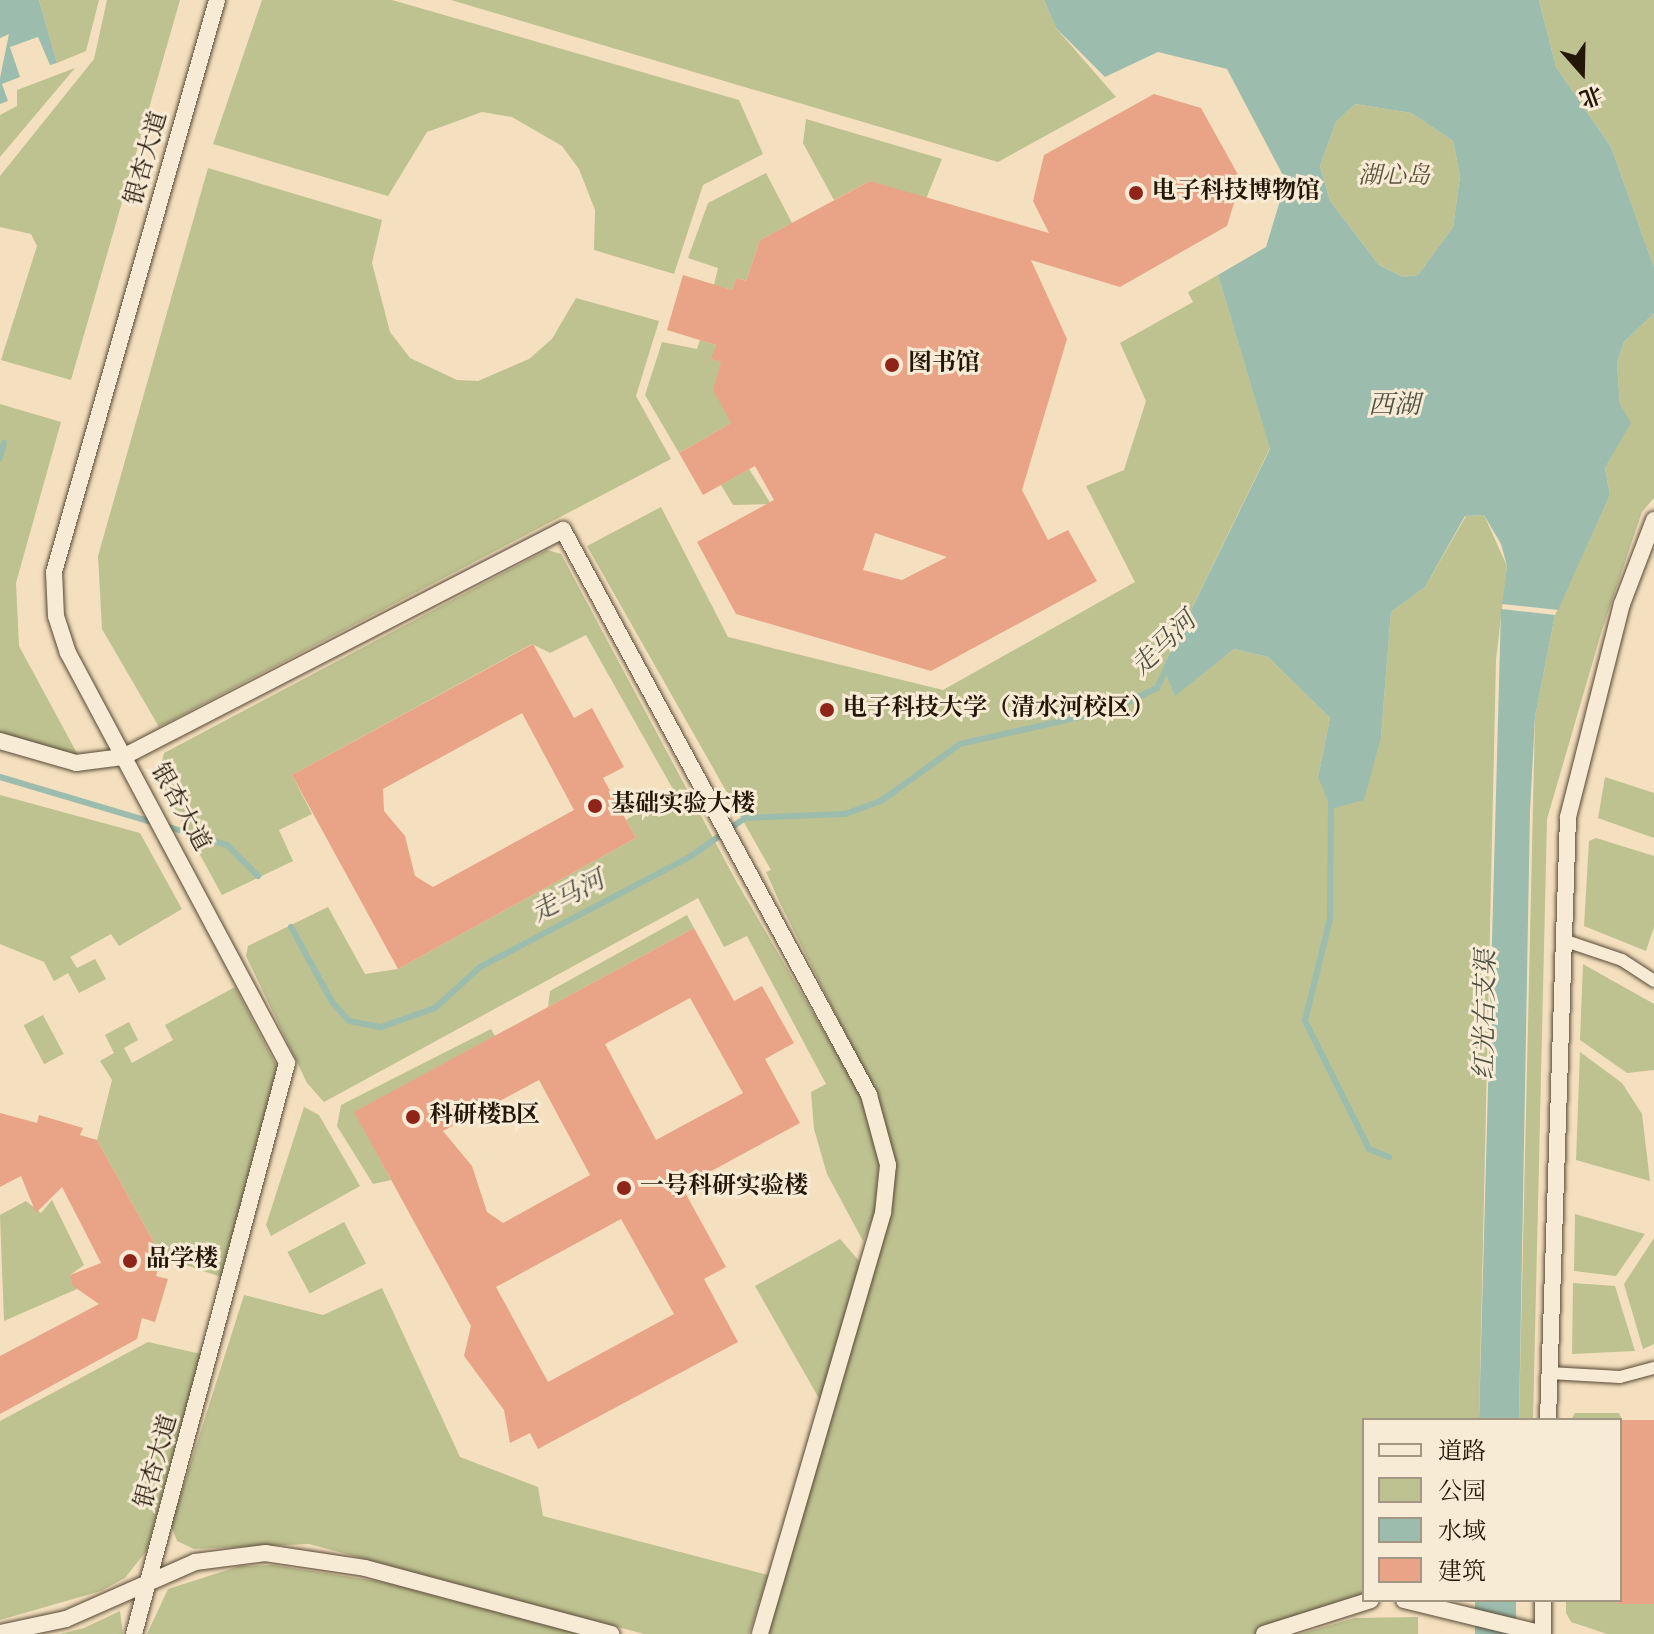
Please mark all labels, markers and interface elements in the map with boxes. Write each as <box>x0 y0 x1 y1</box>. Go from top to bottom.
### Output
north arrow <box>1542 32 1622 112</box>
text: 北 <box>1574 76 1606 113</box>
street label: 银杏大道 <box>121 109 175 209</box>
park label: 湖心岛 <box>1358 164 1430 192</box>
place label: 电子科技博物馆 <box>1152 179 1320 207</box>
marker: 电子科技博物馆 <box>1127 184 1145 202</box>
place label: 图书馆 <box>908 351 980 379</box>
marker: 图书馆 <box>883 356 901 374</box>
water label: 西湖 <box>1368 391 1420 423</box>
water label: 走马河 <box>1126 607 1204 683</box>
place label: 电子科技大学（清水河校区） <box>843 696 1155 724</box>
marker: 电子科技大学（清水河校区） <box>818 701 836 719</box>
street label: 银杏大道 <box>143 759 215 857</box>
place label: 基础实验大楼 <box>611 792 755 820</box>
marker: 基础实验大楼 <box>586 797 604 815</box>
water label: 走马河 <box>527 866 611 930</box>
water label: 红光右支渠 <box>1470 950 1504 1080</box>
place label: 科研楼B区 <box>429 1103 540 1131</box>
marker: 科研楼B区 <box>404 1108 422 1126</box>
place label: 一号科研实验楼 <box>640 1174 808 1202</box>
marker: 一号科研实验楼 <box>615 1179 633 1197</box>
place label: 品学楼 <box>146 1247 218 1275</box>
marker: 品学楼 <box>121 1252 139 1270</box>
street label: 银杏大道 <box>131 1412 185 1512</box>
legend <box>1362 1418 1622 1602</box>
text: 道路 <box>1438 1436 1486 1470</box>
text: 公园 <box>1438 1476 1486 1510</box>
text: 水域 <box>1438 1516 1486 1550</box>
text: 建筑 <box>1438 1556 1486 1590</box>

